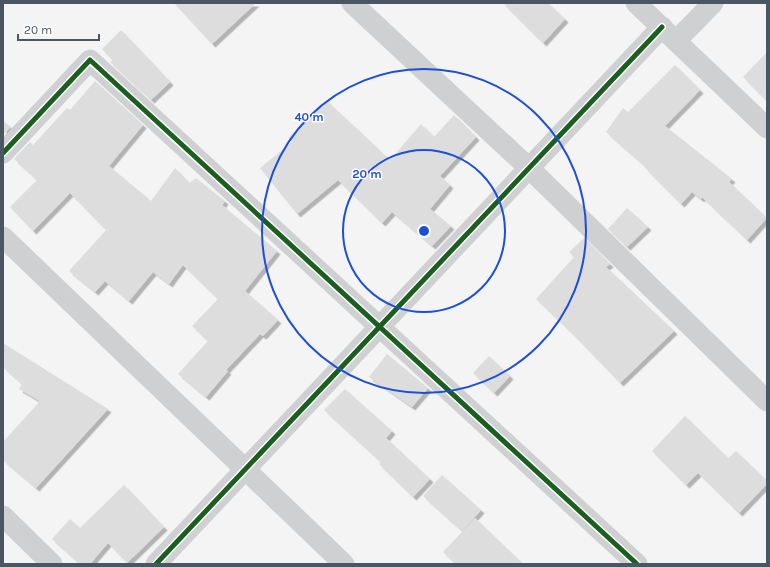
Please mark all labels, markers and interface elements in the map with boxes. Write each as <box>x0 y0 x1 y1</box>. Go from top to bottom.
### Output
scale bar <box>18 16 99 42</box>
text: 20 m <box>24 23 52 37</box>
text: 40 m <box>294 110 324 124</box>
text: 20 m <box>352 167 382 181</box>
centre of rings <box>417 224 431 238</box>

